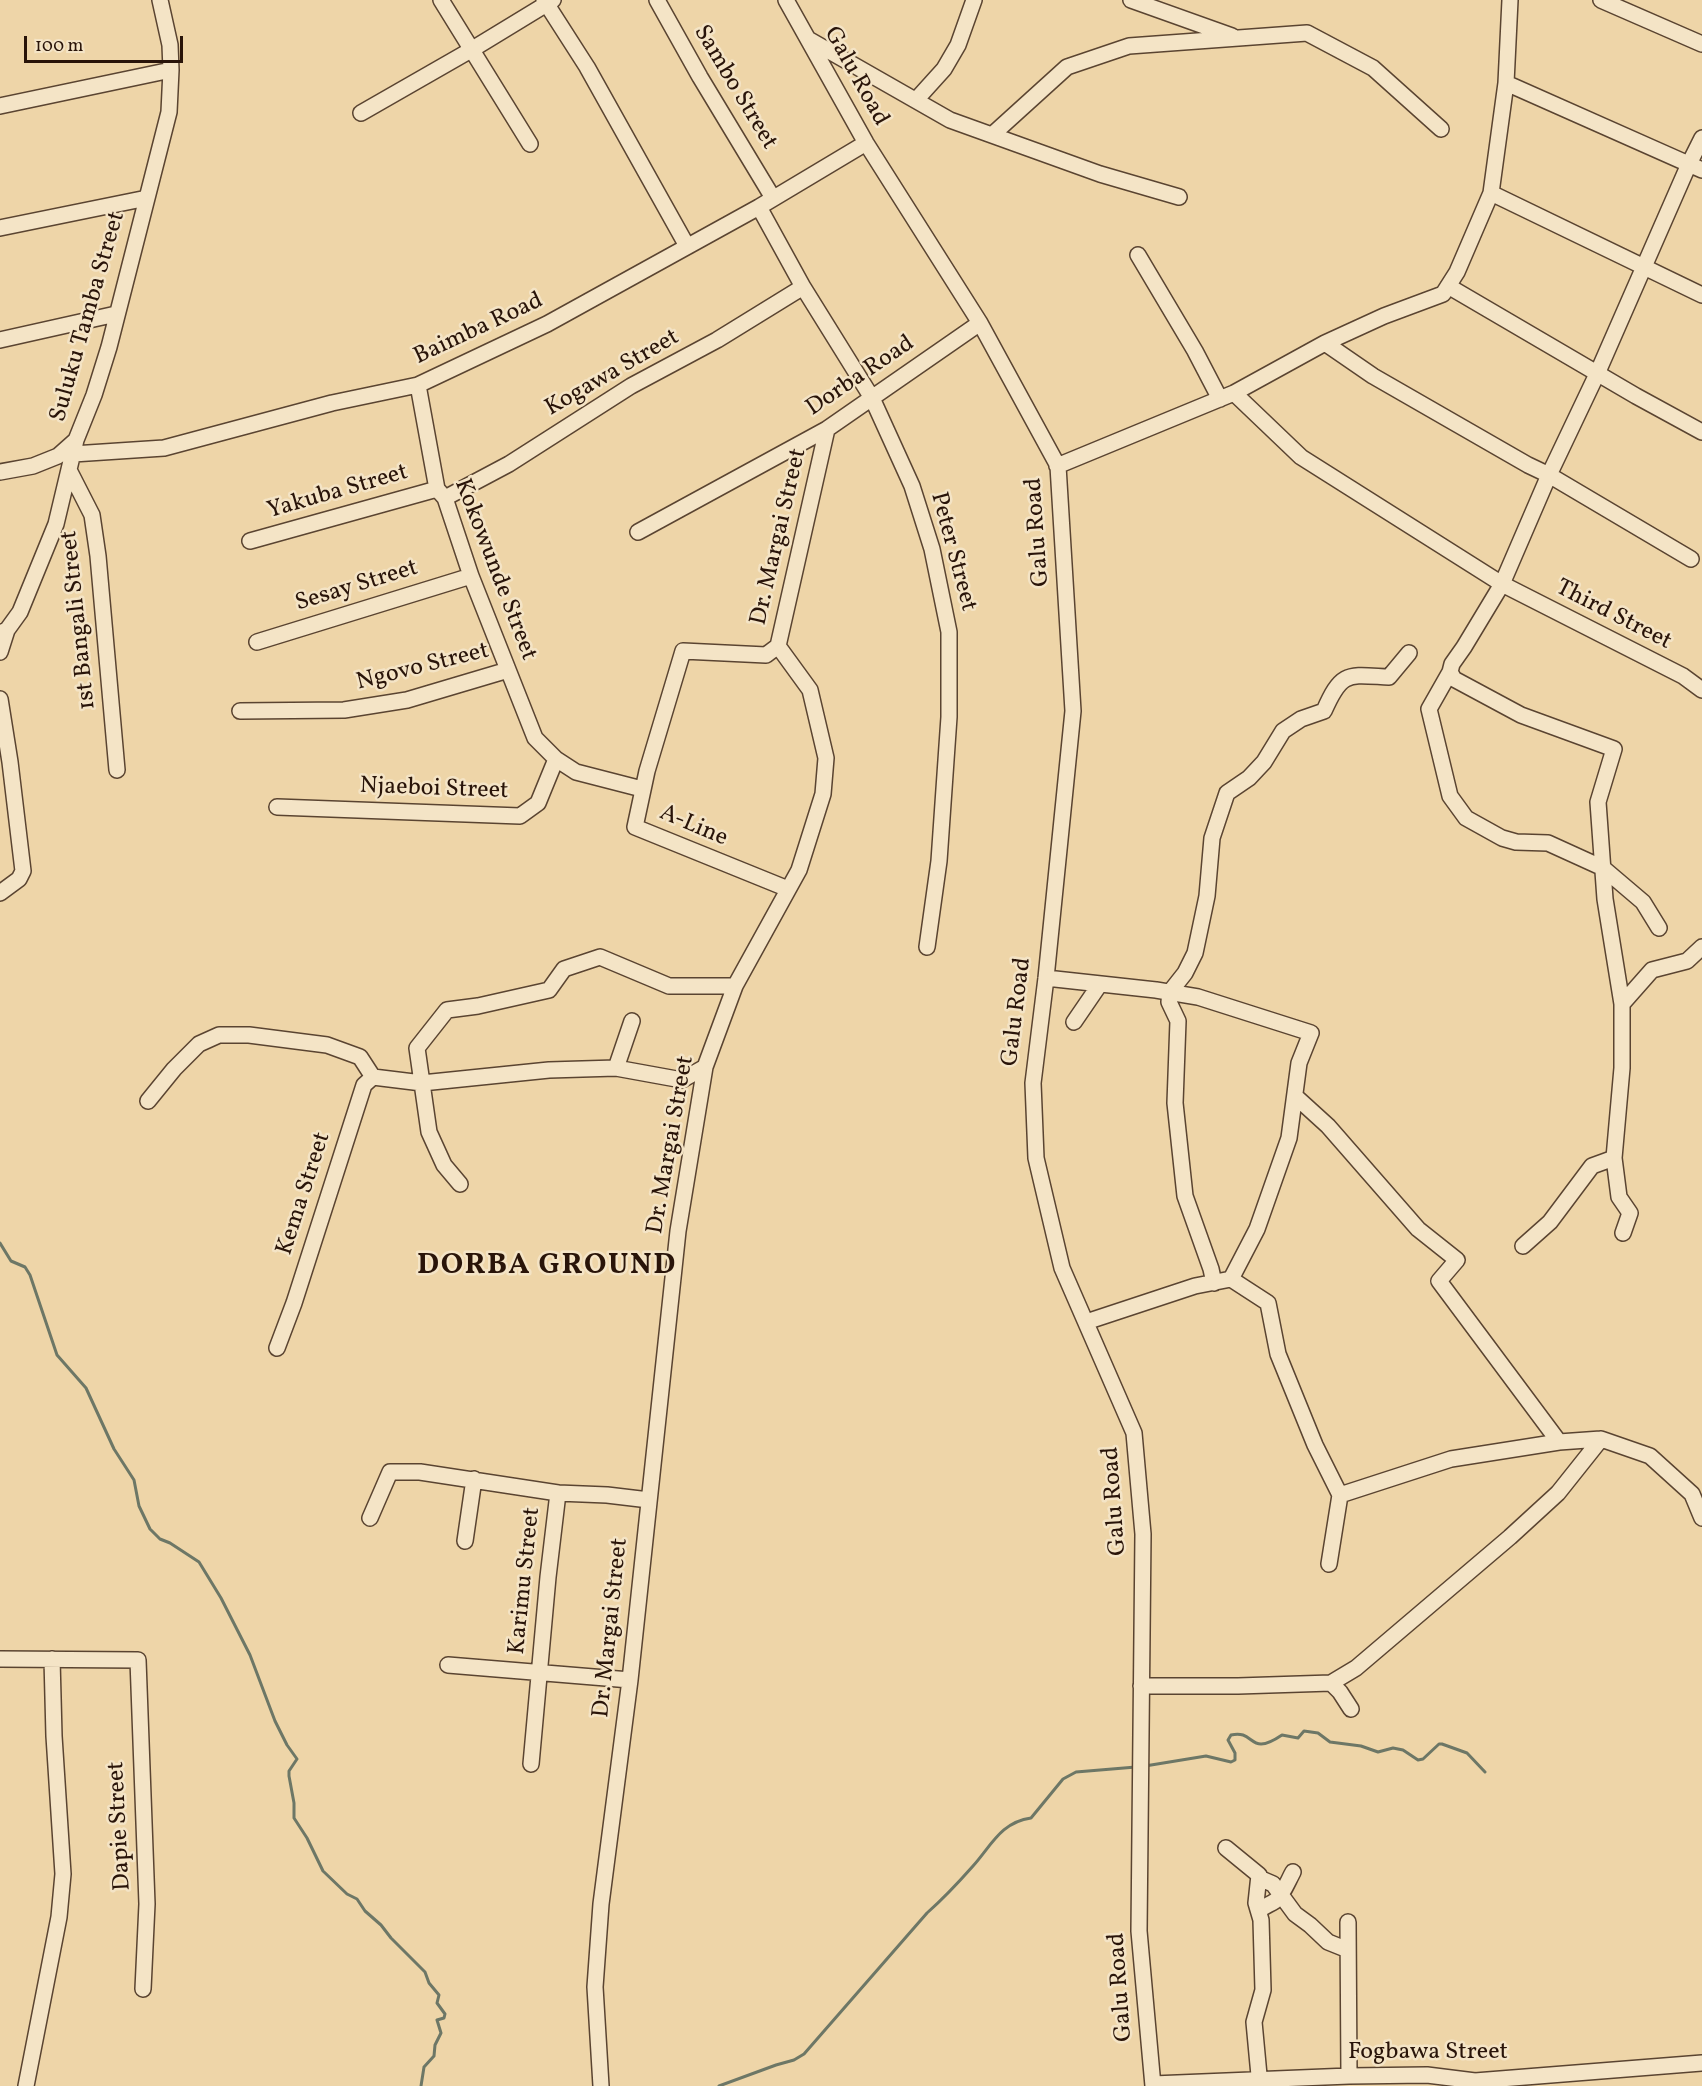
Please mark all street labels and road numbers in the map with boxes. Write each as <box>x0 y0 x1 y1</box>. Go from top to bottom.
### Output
street label: Sambo Street <box>686 21 782 155</box>
street label: Galu Road <box>816 22 894 132</box>
street label: Suluku Tamba Street <box>45 208 133 426</box>
street label: Baimba Road <box>410 287 548 373</box>
street label: Kogawa Street <box>541 324 685 424</box>
street label: Dorba Road <box>801 330 921 424</box>
street label: Dr. Margai Street <box>746 446 814 628</box>
street label: Yakuba Street <box>264 459 412 527</box>
street label: Kokowunde Street <box>446 475 542 665</box>
street label: Galu Road <box>1021 477 1057 587</box>
street label: Peter Street <box>922 489 982 615</box>
street label: 1st Bangali Street <box>56 529 104 711</box>
street label: Sesay Street <box>292 555 422 619</box>
street label: Third Street <box>1550 574 1676 658</box>
street label: Ngovo Street <box>354 638 492 698</box>
street label: Njaeboi Street <box>359 773 509 807</box>
street label: A-Line <box>655 800 731 854</box>
street label: Galu Road <box>997 956 1039 1068</box>
street label: Dr. Margai Street <box>642 1054 702 1236</box>
street label: Kema Street <box>272 1129 338 1259</box>
street label: Galu Road <box>1098 1446 1134 1556</box>
street label: Karimu Street <box>504 1506 548 1656</box>
street label: Dr. Margai Street <box>588 1537 636 1719</box>
street label: Dapie Street <box>103 1761 139 1891</box>
street label: Galu Road <box>1104 1932 1140 2042</box>
street label: Fogbawa Street <box>1348 2040 1508 2068</box>

